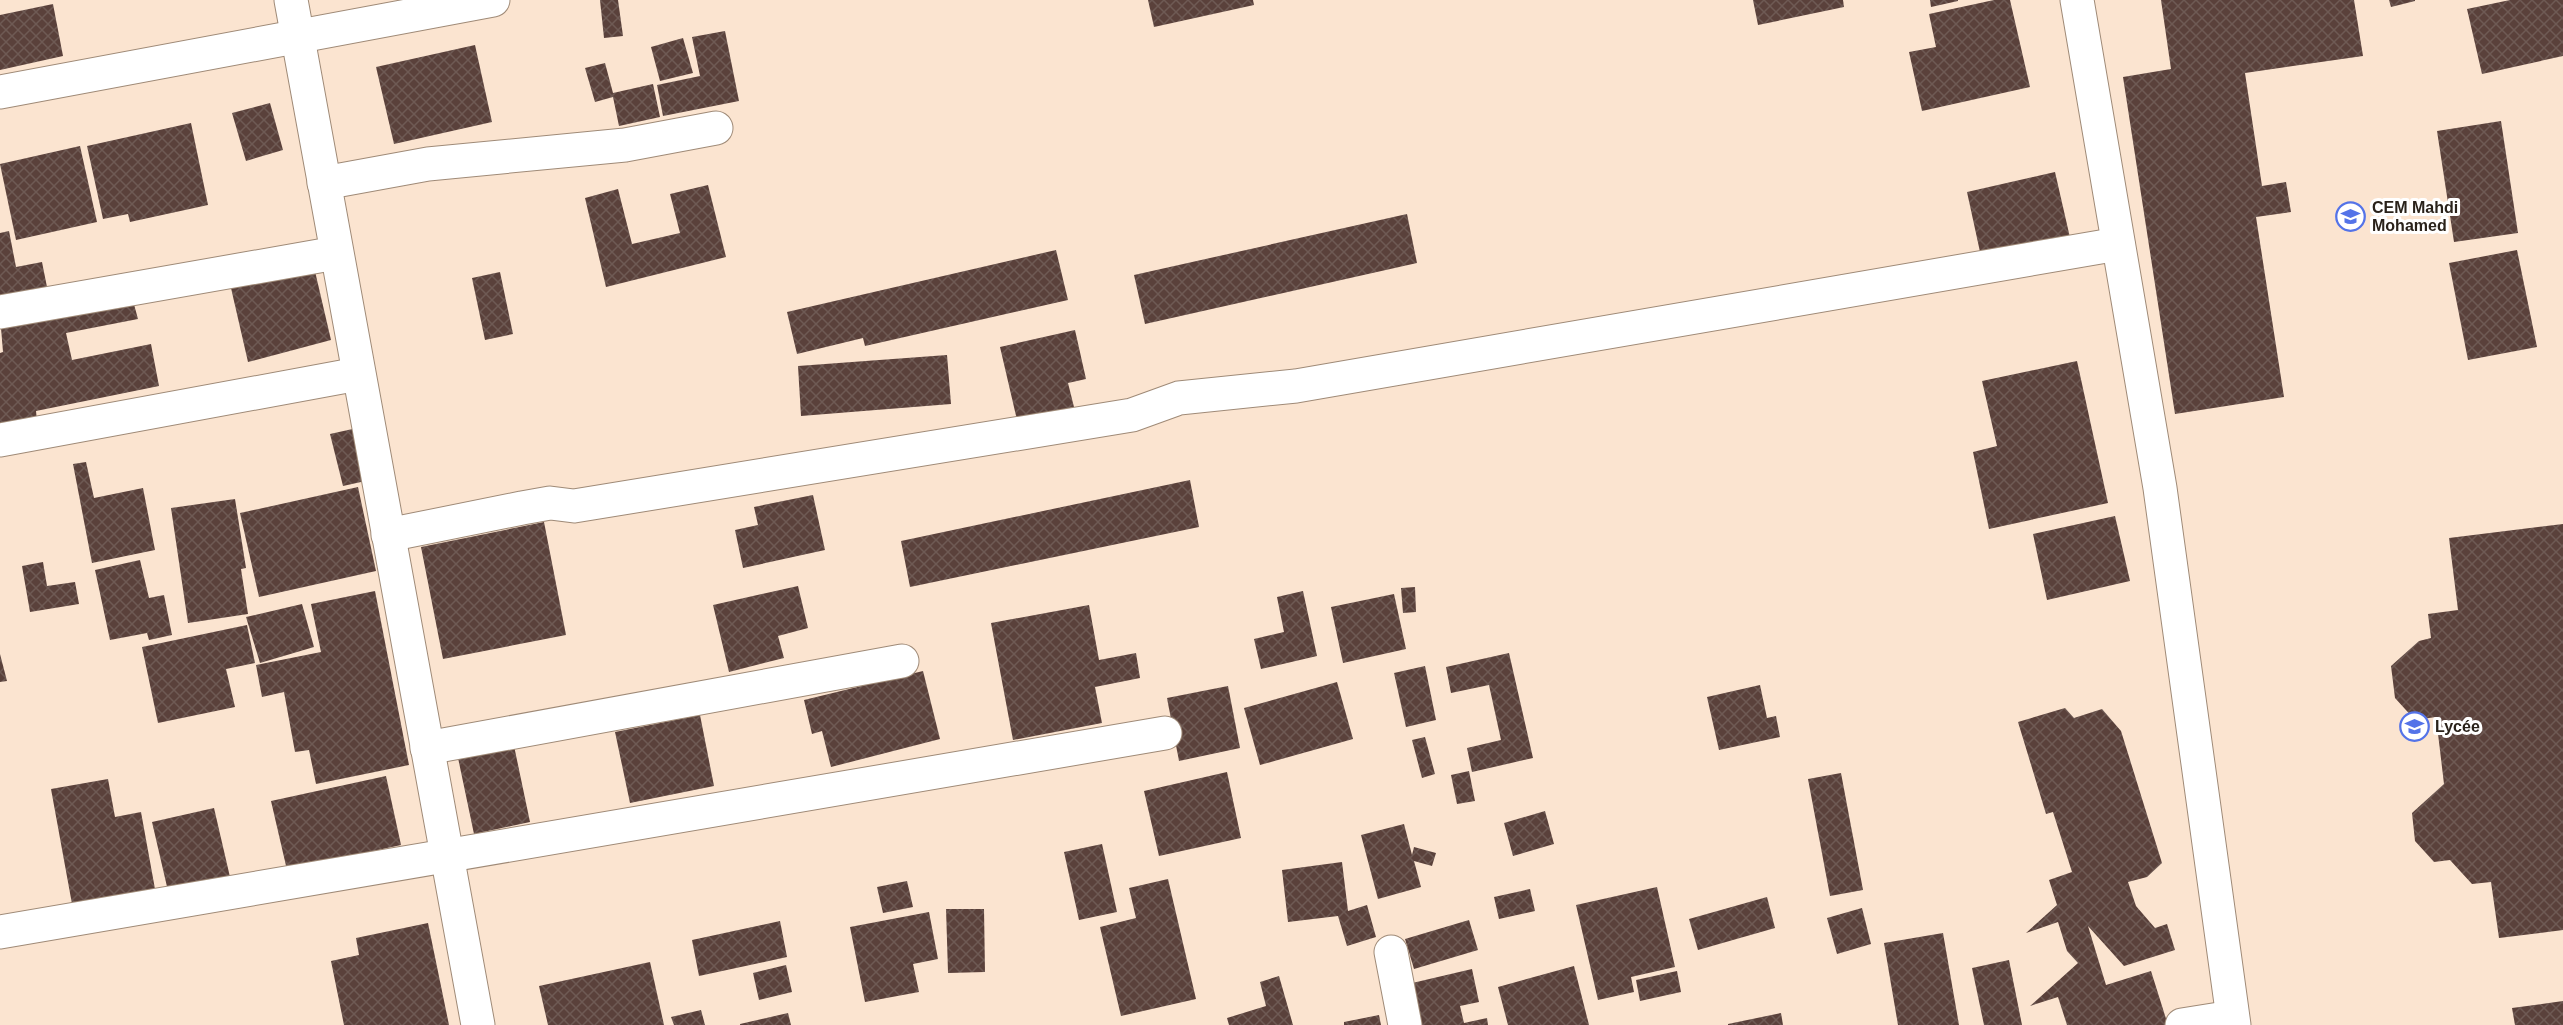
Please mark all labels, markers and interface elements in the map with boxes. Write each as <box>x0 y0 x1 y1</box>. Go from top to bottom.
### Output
place label: CEM Mahdi Mohamed <box>2372 199 2458 234</box>
school or university icon: CEM Mahdi Mohamed <box>2335 200 2367 232</box>
school or university icon: Lycée <box>2398 710 2430 742</box>
place label: Lycée <box>2435 718 2480 735</box>

